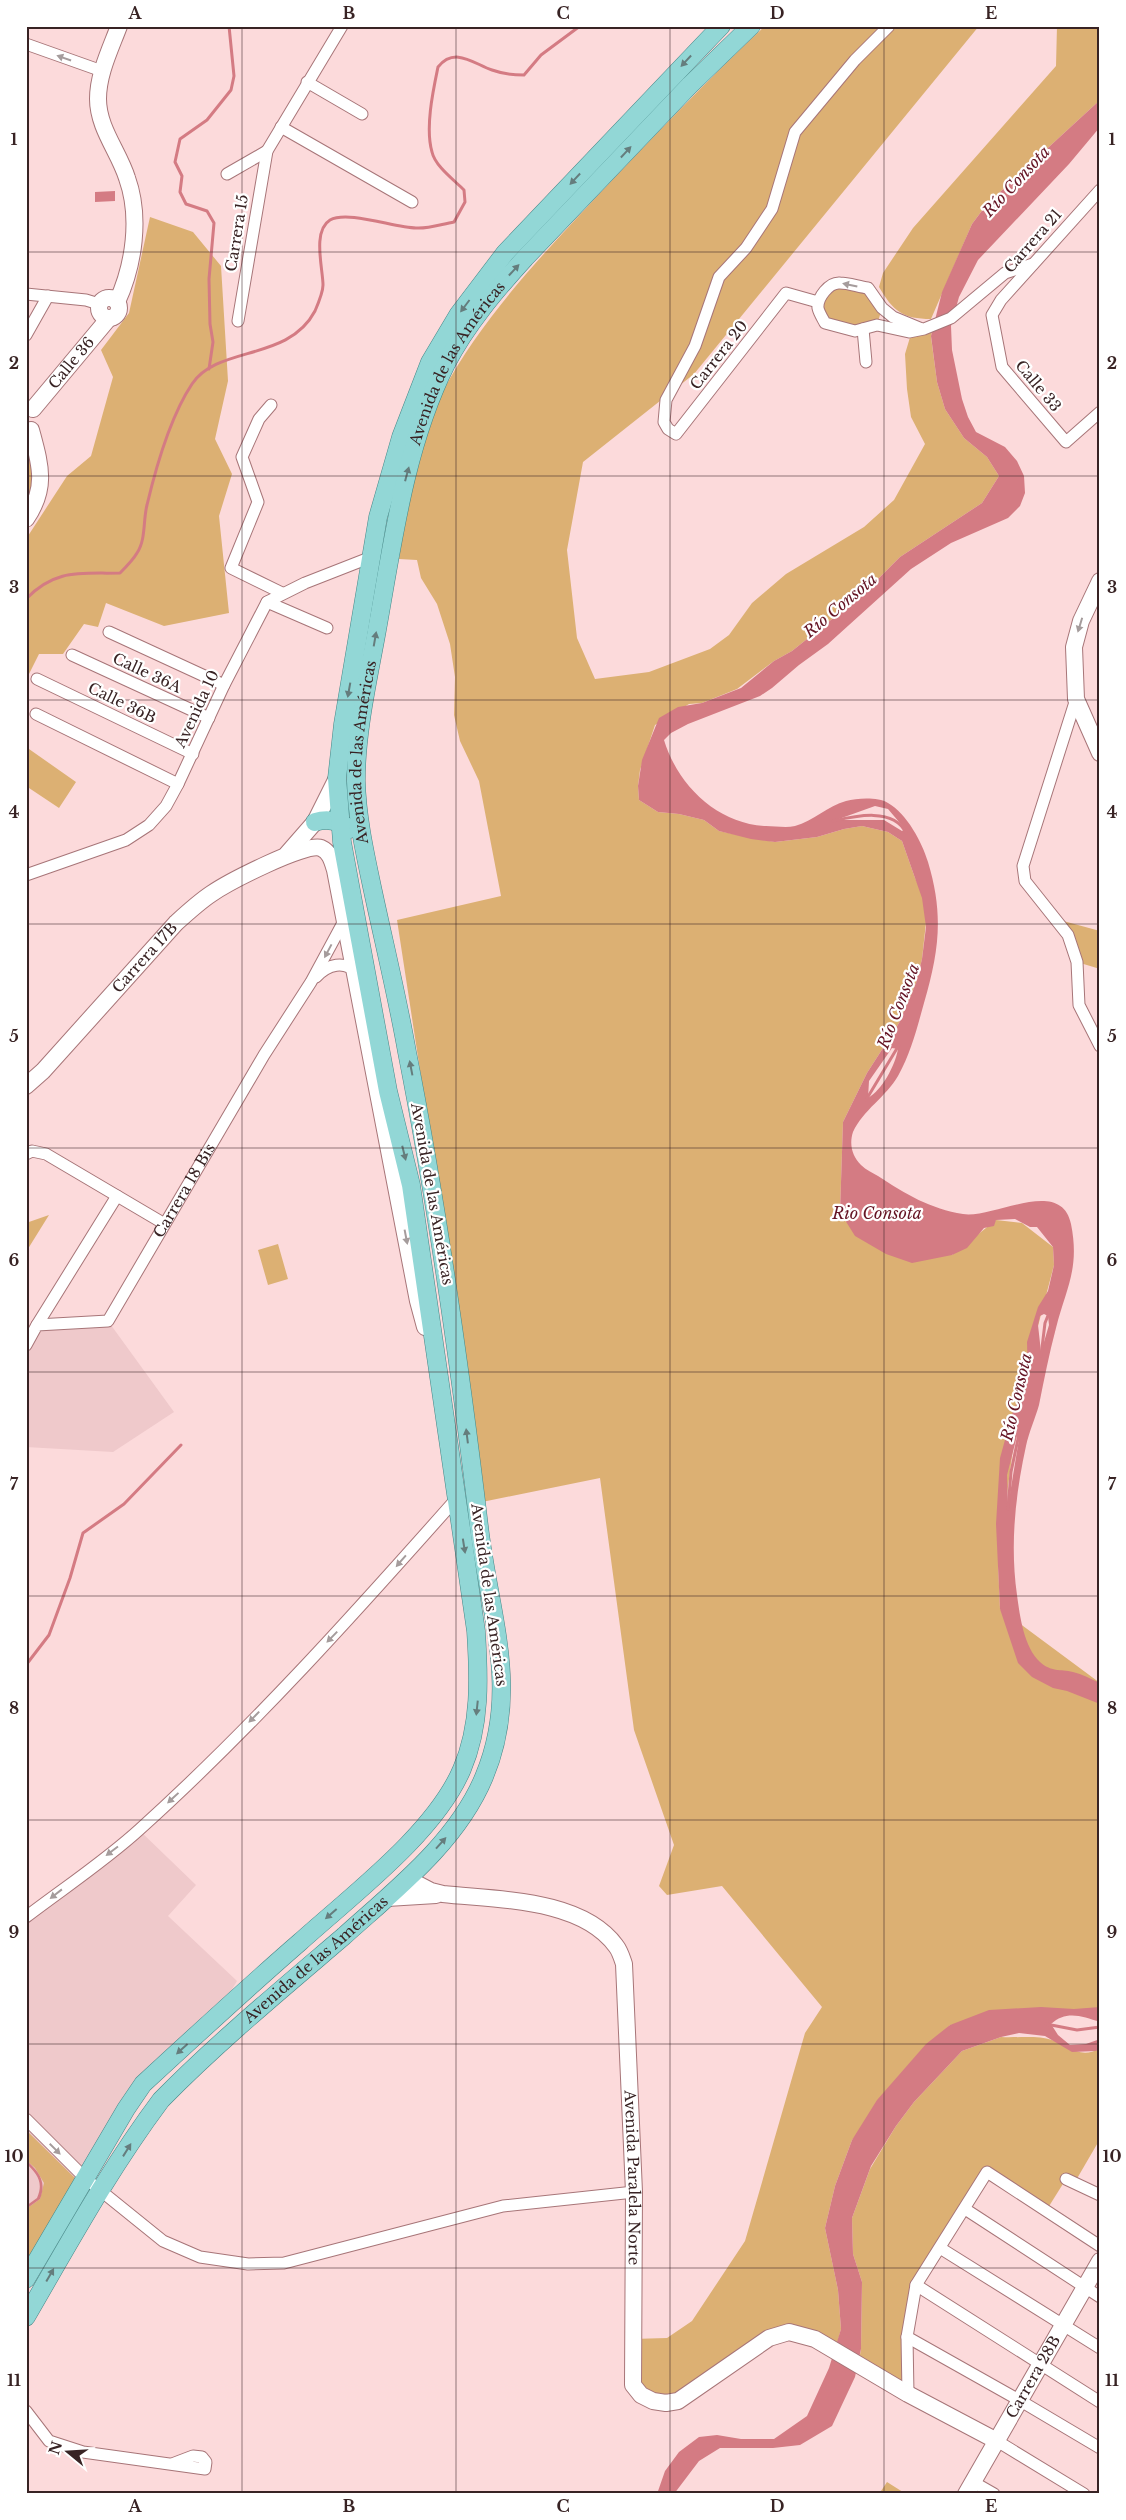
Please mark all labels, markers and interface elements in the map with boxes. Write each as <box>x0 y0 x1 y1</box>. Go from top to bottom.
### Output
text: A <box>128 3 143 23</box>
text: B <box>343 3 356 23</box>
text: C <box>556 3 570 23</box>
text: D <box>770 3 784 23</box>
text: E <box>985 3 997 23</box>
one-way arrow <box>56 54 71 62</box>
one-way arrow <box>680 54 692 66</box>
text: 1 <box>11 129 18 149</box>
text: 1 <box>1109 129 1116 149</box>
water label: Río Consota <box>977 141 1054 221</box>
one-way arrow <box>620 147 632 159</box>
one-way arrow <box>569 172 581 184</box>
street label: Carrera 15 <box>221 193 252 273</box>
street label: Carrera 21 <box>1000 205 1066 277</box>
one-way arrow <box>508 265 520 277</box>
street label: Avenida de las Américas <box>405 277 509 448</box>
one-way arrow <box>842 280 858 288</box>
one-way arrow <box>460 299 470 313</box>
street label: Carrera 20 <box>686 316 752 393</box>
street label: Calle 36 <box>44 333 98 392</box>
text: 2 <box>9 353 19 373</box>
text: 2 <box>1107 353 1117 373</box>
street label: Calle 33 <box>1011 356 1065 415</box>
one-way arrow <box>404 466 412 481</box>
water label: Río Consota <box>798 569 881 642</box>
text: 3 <box>9 577 19 597</box>
text: 3 <box>1107 577 1117 597</box>
one-way arrow <box>1076 618 1084 633</box>
one-way arrow <box>372 630 380 646</box>
street label: Calle 36A <box>110 648 185 697</box>
street label: Avenida de las Américas <box>346 658 380 847</box>
street label: Avenida 10 <box>170 667 223 752</box>
street label: Calle 36B <box>85 678 159 727</box>
one-way arrow <box>345 683 353 699</box>
text: 4 <box>9 802 19 822</box>
text: 4 <box>1107 802 1117 822</box>
street label: Carrera 17B <box>108 918 181 997</box>
one-way arrow <box>324 944 332 959</box>
water label: Río Consota <box>872 961 923 1052</box>
text: 5 <box>9 1026 19 1046</box>
text: 5 <box>1107 1026 1117 1046</box>
one-way arrow <box>406 1060 414 1076</box>
street label: Avenida de las Américas <box>407 1100 458 1287</box>
street label: Carrera 18 Bis <box>149 1140 219 1241</box>
one-way arrow <box>400 1146 408 1161</box>
water label: Rio Consota <box>831 1203 922 1223</box>
one-way arrow <box>402 1229 410 1244</box>
text: 6 <box>9 1250 20 1270</box>
text: 6 <box>1107 1250 1118 1270</box>
water label: Río Consota <box>996 1351 1036 1444</box>
one-way arrow <box>463 1428 471 1444</box>
text: 7 <box>10 1474 19 1494</box>
text: 7 <box>1108 1474 1117 1494</box>
street label: Avenida de las Américas <box>467 1501 512 1688</box>
one-way arrow <box>460 1539 468 1555</box>
one-way arrow <box>395 1554 407 1566</box>
one-way arrow <box>326 1630 338 1642</box>
text: 8 <box>9 1698 19 1718</box>
text: 8 <box>1107 1698 1117 1718</box>
one-way arrow <box>473 1700 481 1716</box>
one-way arrow <box>248 1711 260 1723</box>
one-way arrow <box>168 1792 180 1804</box>
one-way arrow <box>435 1837 447 1849</box>
one-way arrow <box>105 1846 119 1856</box>
one-way arrow <box>49 1889 62 1900</box>
street label: Avenida de las Américas <box>239 1891 392 2027</box>
one-way arrow <box>326 1908 338 1920</box>
text: 9 <box>9 1922 20 1942</box>
text: 9 <box>1107 1922 1118 1942</box>
one-way arrow <box>176 2043 188 2055</box>
street label: Avenida Paralela Norte <box>620 2089 644 2265</box>
one-way arrow <box>49 2143 61 2155</box>
one-way arrow <box>122 2143 131 2156</box>
text: 10 <box>4 2146 24 2166</box>
text: 10 <box>1102 2146 1122 2166</box>
one-way arrow <box>46 2268 55 2281</box>
street label: Carrera 28B <box>1002 2332 1064 2422</box>
text: 11 <box>7 2370 21 2390</box>
text: 11 <box>1105 2370 1119 2390</box>
north arrow <box>42 2428 92 2478</box>
text: N <box>45 2439 66 2457</box>
text: A <box>128 2496 143 2516</box>
text: B <box>343 2496 356 2516</box>
text: C <box>556 2496 570 2516</box>
text: D <box>770 2496 784 2516</box>
text: E <box>985 2496 997 2516</box>

